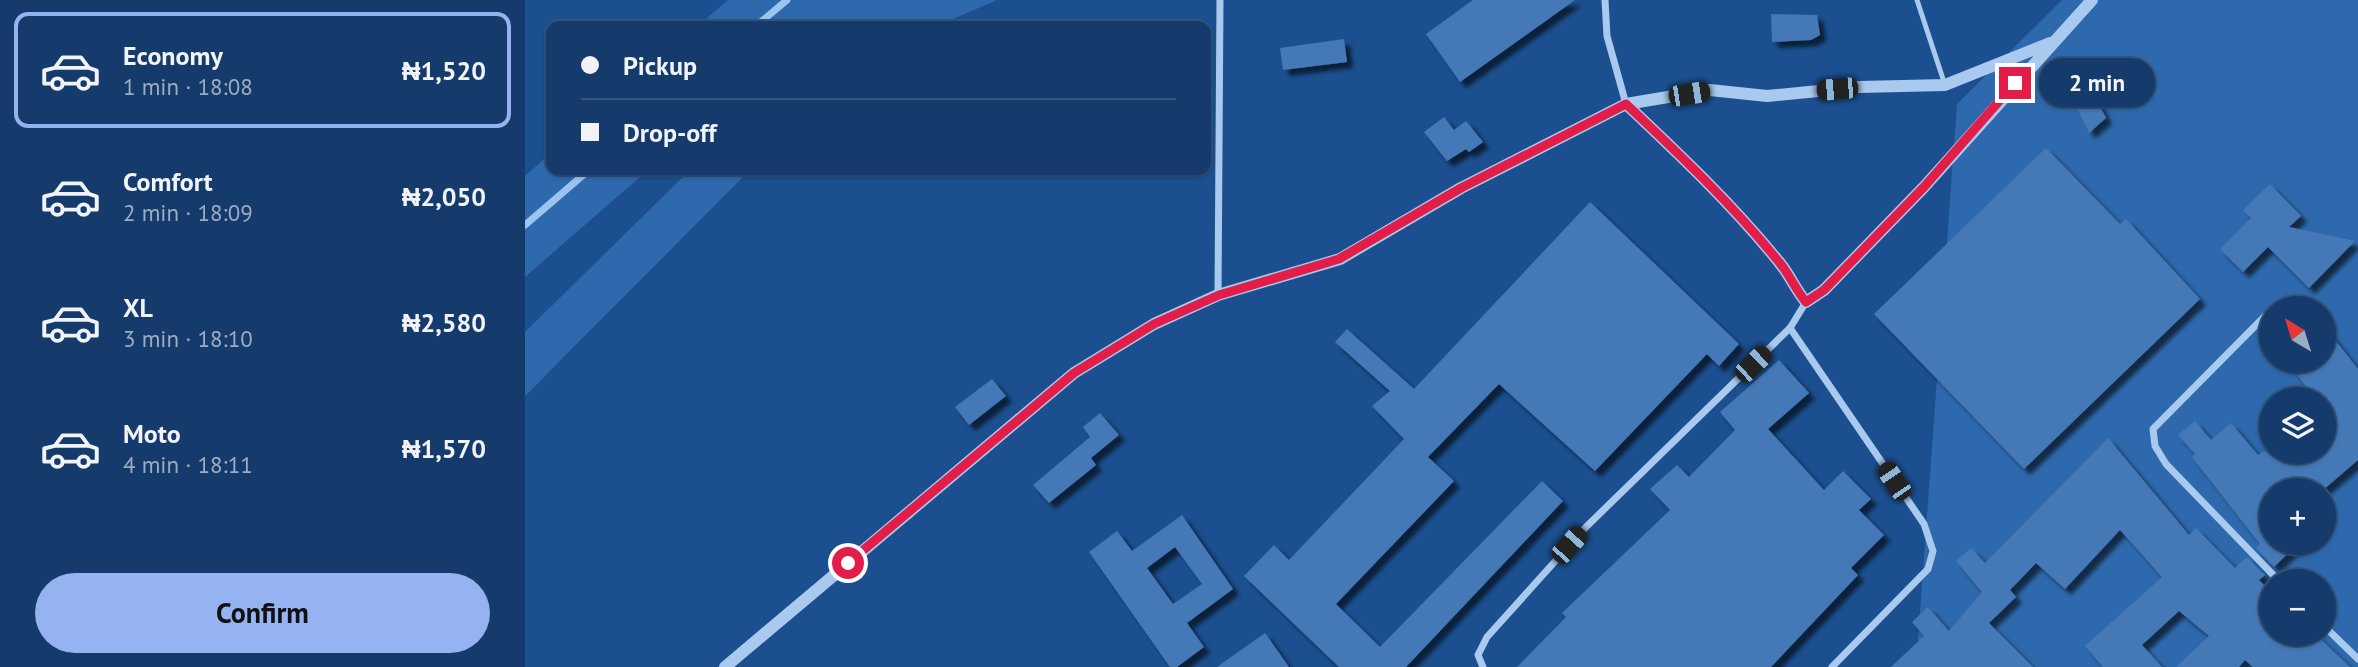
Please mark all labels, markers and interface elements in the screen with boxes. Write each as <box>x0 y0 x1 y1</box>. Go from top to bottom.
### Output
icon: car <box>39 39 102 102</box>
text: Economy <box>123 39 223 72</box>
text: Pickup <box>623 49 697 82</box>
text: ₦1,520 <box>402 54 486 87</box>
callout: 2 min <box>2039 58 2155 108</box>
route end <box>1999 67 2031 99</box>
text: 2 min <box>2069 68 2125 97</box>
text: 1 min · 18:08 <box>123 72 253 101</box>
car <box>1816 77 1859 101</box>
car <box>1667 80 1712 108</box>
text: Drop-off <box>623 116 717 149</box>
icon: car <box>39 165 102 228</box>
text: Comfort <box>123 165 213 198</box>
text: ₦2,050 <box>402 180 486 213</box>
text: 2 min · 18:09 <box>123 198 253 227</box>
icon: car <box>39 291 102 354</box>
text: XL <box>123 291 153 324</box>
north arrow <box>2259 296 2336 373</box>
map controls <box>2259 296 2336 646</box>
text: ₦2,580 <box>402 306 486 339</box>
text: 3 min · 18:10 <box>123 324 253 353</box>
car <box>1731 342 1776 386</box>
button: layers <box>2259 387 2336 464</box>
icon: car <box>39 417 102 480</box>
text: Moto <box>123 417 181 450</box>
text: ₦1,570 <box>402 432 486 465</box>
text: 4 min · 18:11 <box>123 450 253 479</box>
car <box>1874 458 1915 504</box>
button: + <box>2259 478 2336 555</box>
car <box>1548 522 1591 568</box>
route start <box>832 547 864 579</box>
button: − <box>2259 569 2336 646</box>
button: Confirm <box>35 573 490 653</box>

